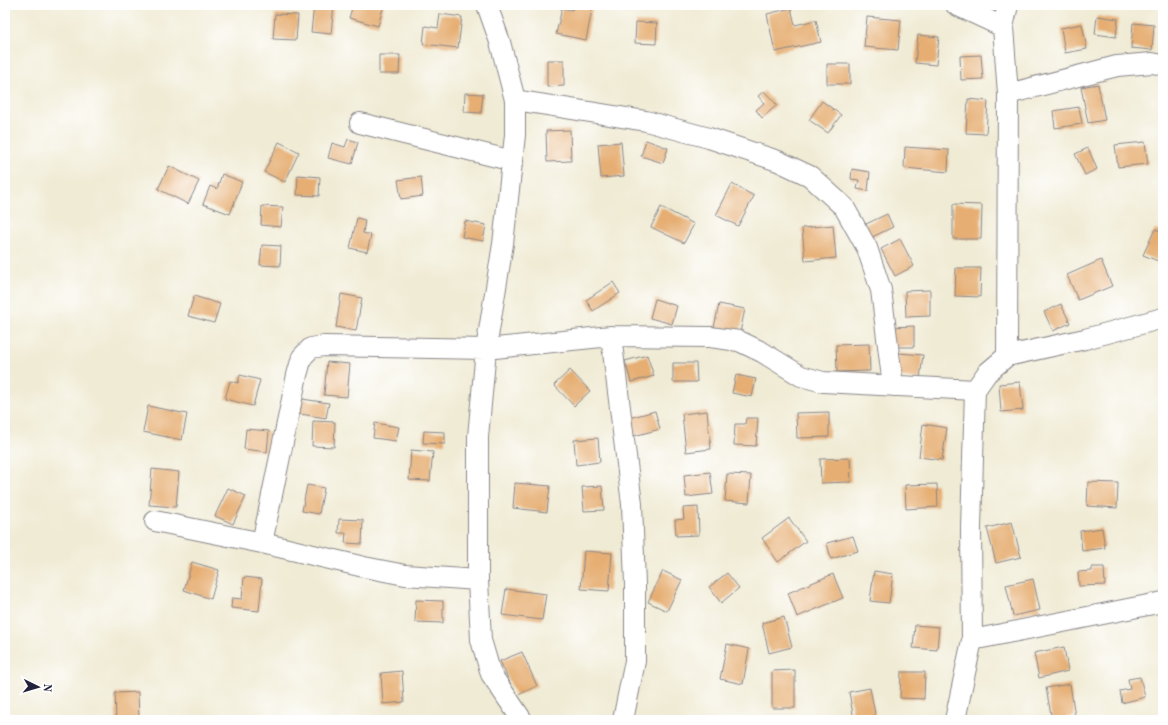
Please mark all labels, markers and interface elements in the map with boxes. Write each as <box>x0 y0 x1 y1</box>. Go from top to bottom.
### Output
north arrow <box>18 667 58 707</box>
text: N <box>41 683 52 693</box>

